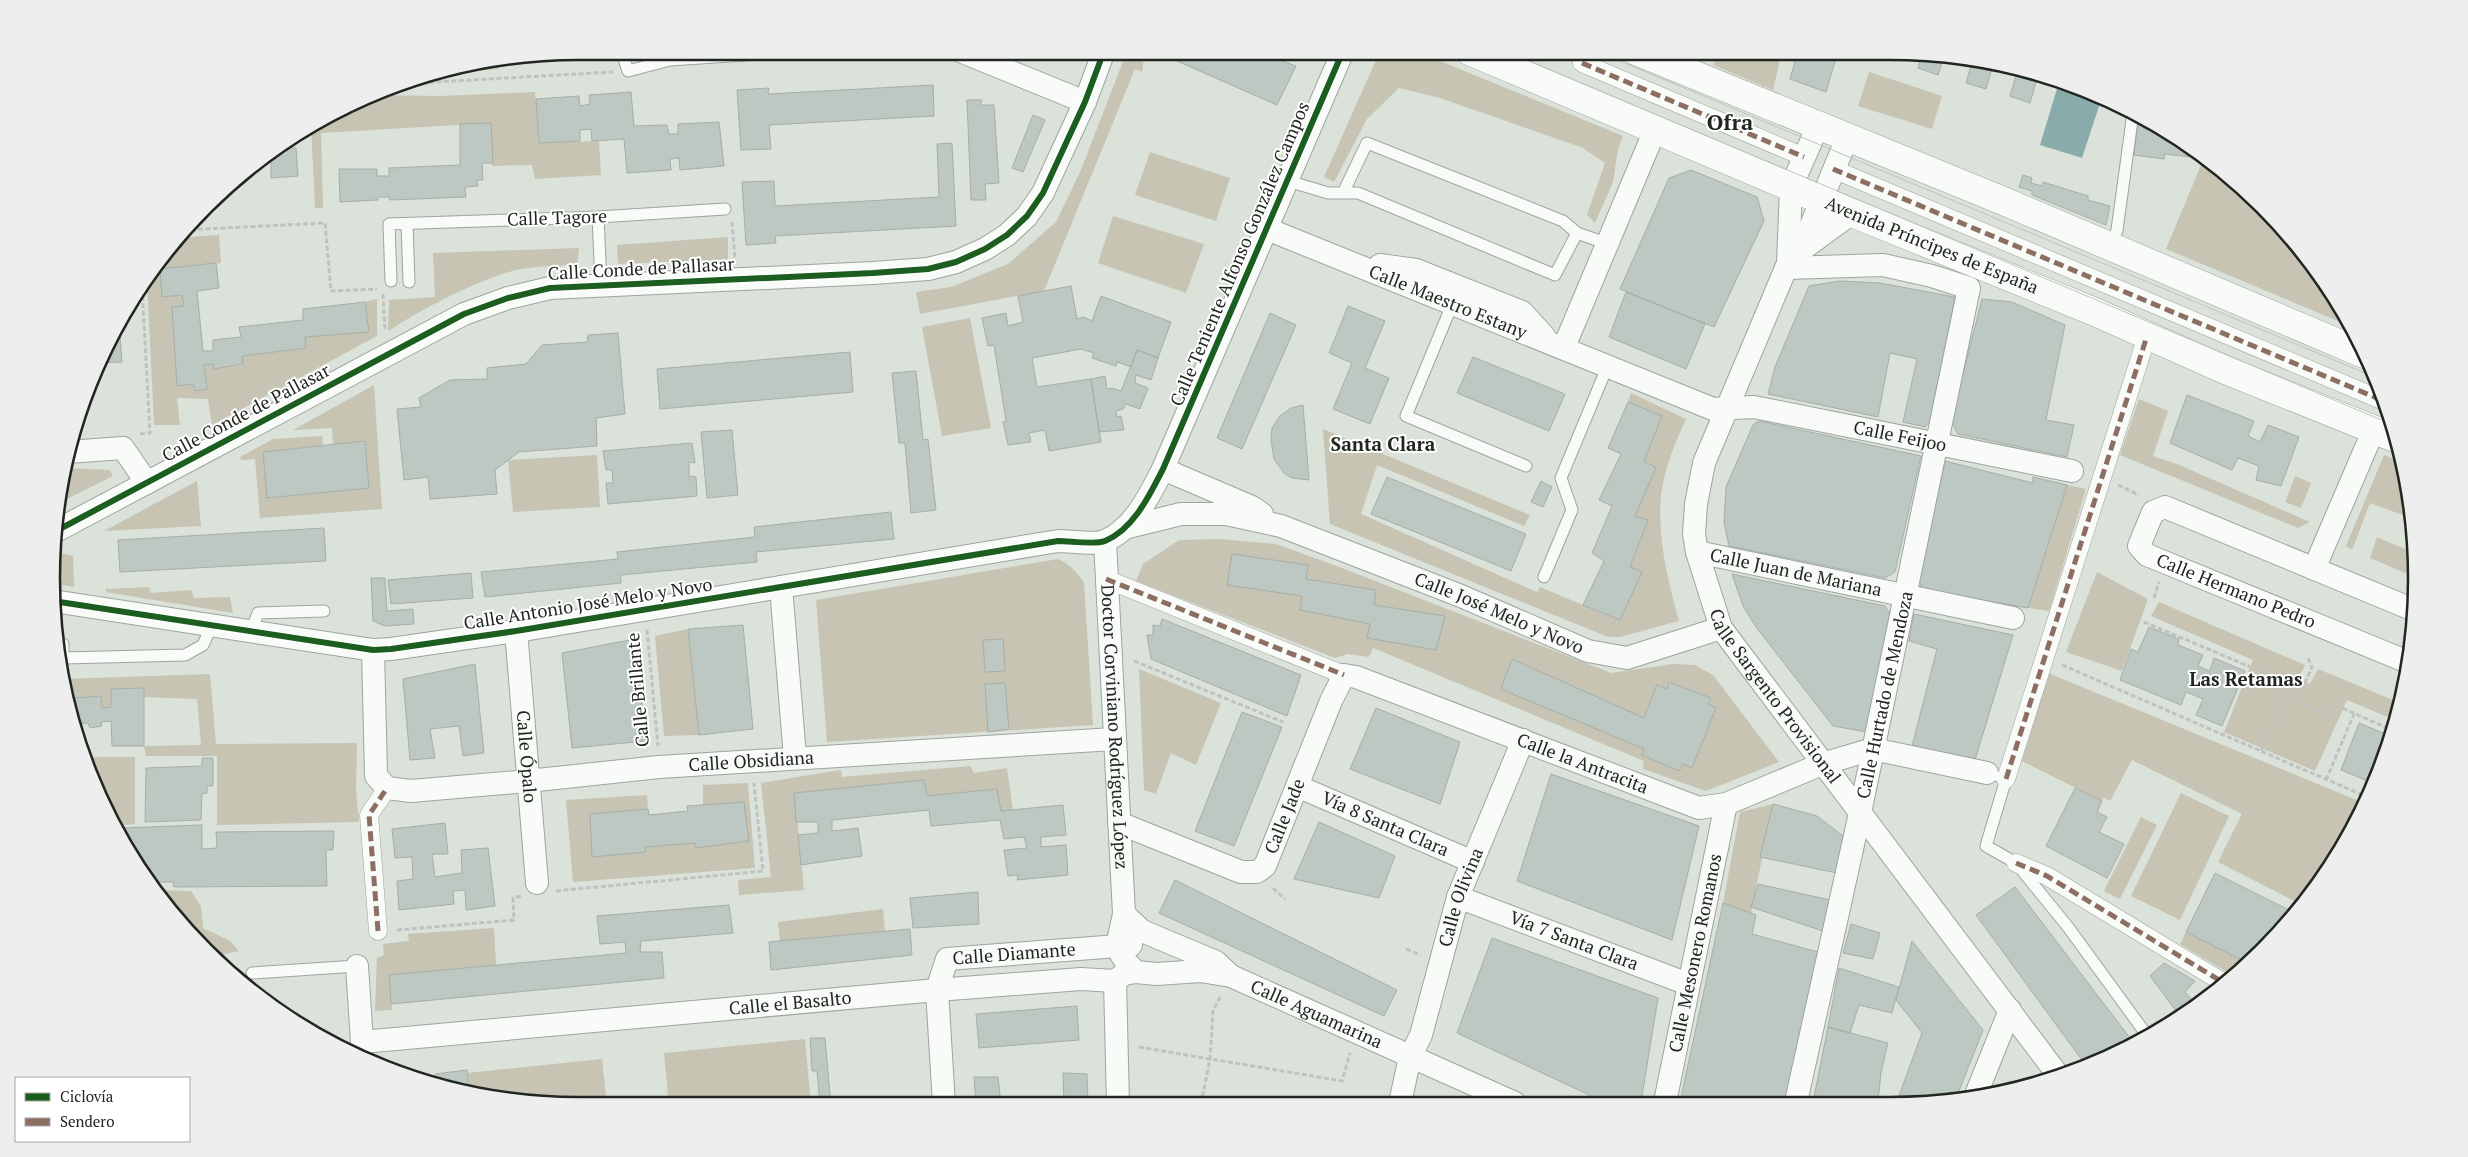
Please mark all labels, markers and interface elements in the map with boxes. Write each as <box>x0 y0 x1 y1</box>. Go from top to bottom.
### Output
street label: Calle Teniente Alfonso González Campos <box>1164 98 1314 409</box>
district label: Ofra <box>1707 107 1753 136</box>
street label: Avenida Príncipes de España <box>1822 190 2042 299</box>
street label: Calle Tagore <box>507 203 607 231</box>
street label: Calle Conde de Pallasar <box>547 251 735 285</box>
street label: Calle Maestro Estany <box>1366 258 1532 344</box>
street label: Calle Conde de Pallasar <box>157 358 334 467</box>
street label: Calle Feijoo <box>1852 414 1949 456</box>
district label: Santa Clara <box>1331 431 1436 456</box>
street label: Calle Juan de Mariana <box>1708 542 1884 601</box>
street label: Calle Hermano Pedro <box>2153 547 2320 633</box>
street label: Calle José Melo y Novo <box>1411 566 1588 659</box>
street label: Calle Antonio José Melo y Novo <box>462 571 714 635</box>
street label: Doctor Corviniano Rodríguez López <box>1096 584 1135 870</box>
street label: Calle Hurtado de Mendoza <box>1850 589 1918 801</box>
street label: Calle Sargento Provisional <box>1705 606 1847 788</box>
street label: Calle Brillante <box>620 632 654 748</box>
district label: Las Retamas <box>2189 666 2303 691</box>
street label: Calle Ópalo <box>512 709 543 804</box>
street label: Calle la Antracita <box>1514 727 1652 799</box>
street label: Calle Obsidiana <box>688 744 815 776</box>
street label: Calle Jade <box>1258 775 1310 857</box>
street label: Vía 8 Santa Clara <box>1318 785 1453 861</box>
street label: Calle Olivina <box>1432 844 1488 949</box>
street label: Calle Mesonero Romanos <box>1662 851 1727 1055</box>
street label: Vía 7 Santa Clara <box>1506 905 1642 975</box>
street label: Calle Diamante <box>952 936 1076 970</box>
street label: Calle Aguamarina <box>1247 973 1386 1053</box>
street label: Calle el Basalto <box>728 985 852 1020</box>
legend <box>15 1077 190 1142</box>
text: Ciclovía <box>60 1086 114 1106</box>
text: Sendero <box>60 1111 114 1131</box>

